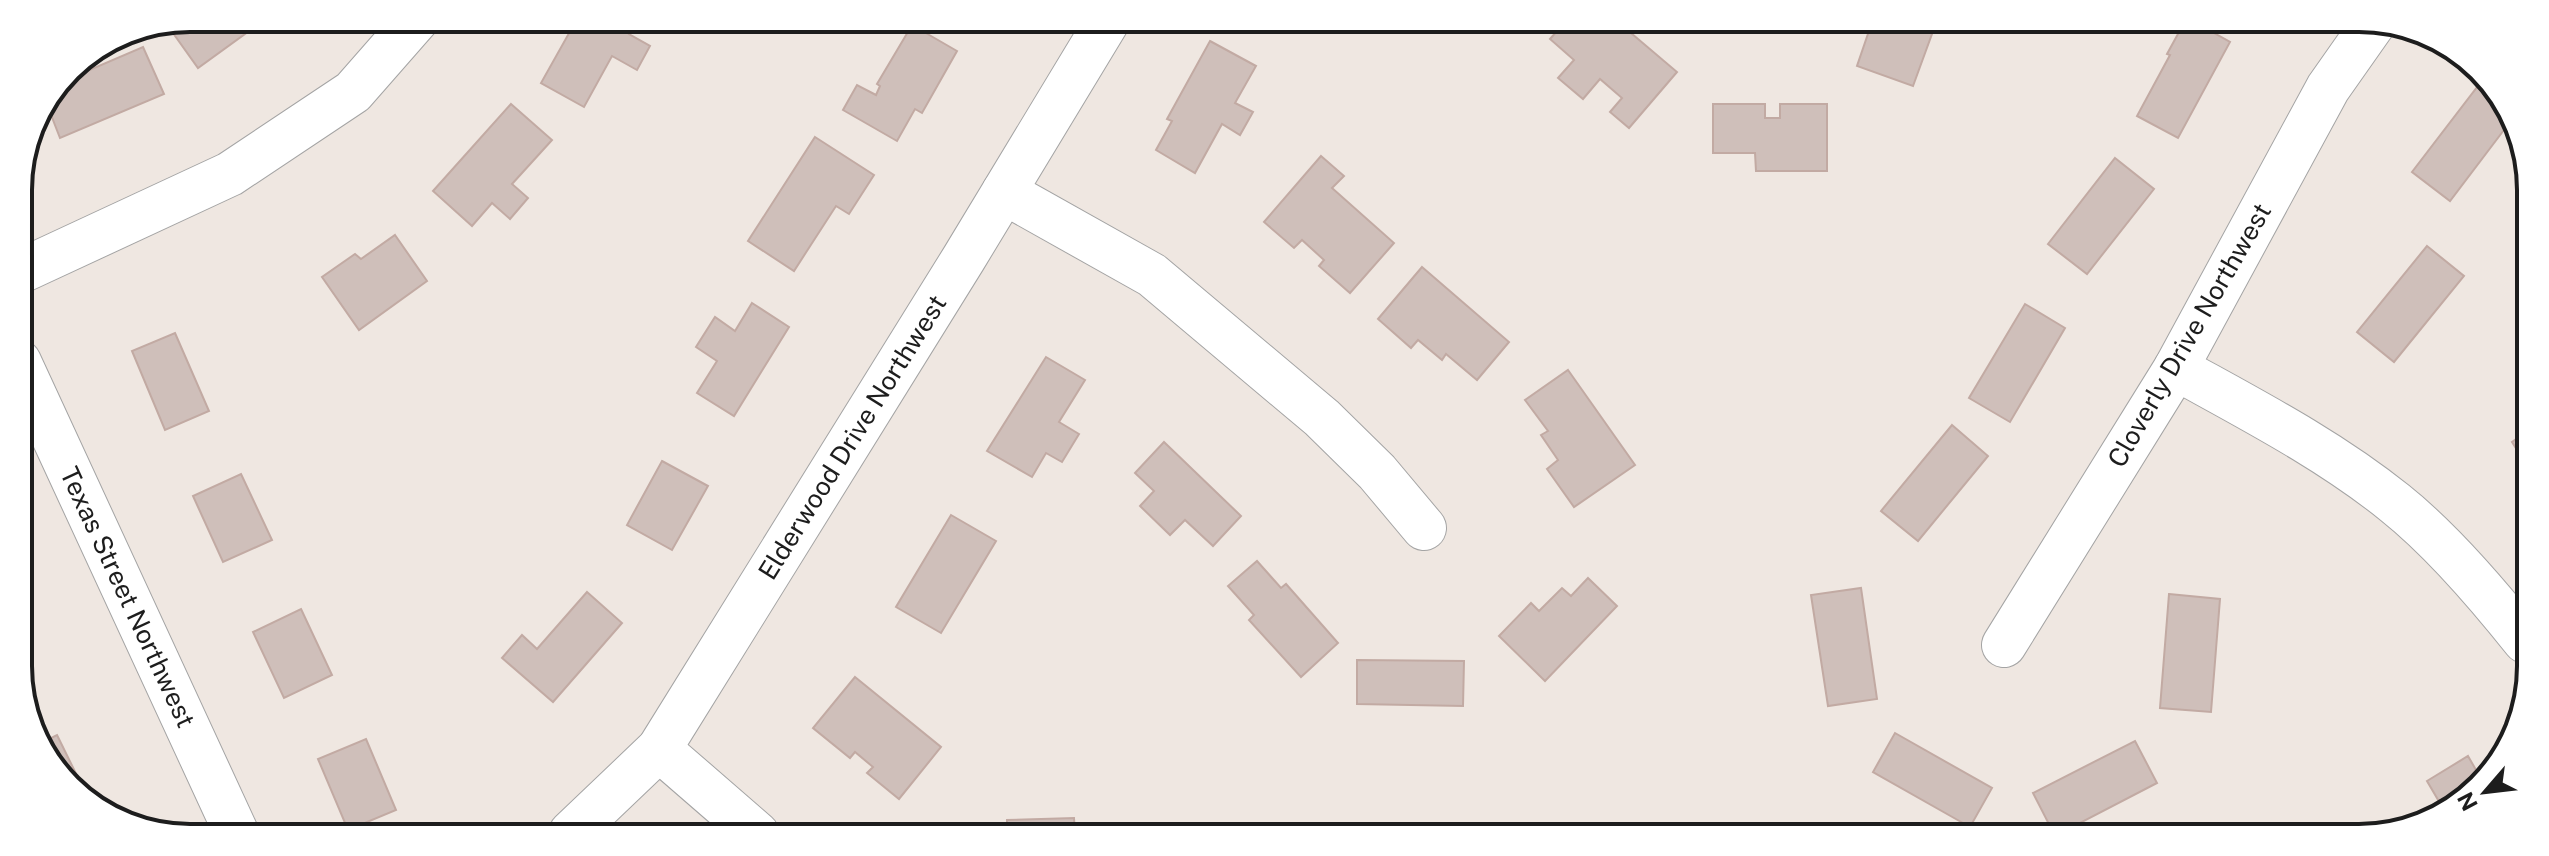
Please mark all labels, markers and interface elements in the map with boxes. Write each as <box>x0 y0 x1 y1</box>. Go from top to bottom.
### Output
street label: Cloverly Drive Northwest <box>2101 198 2277 472</box>
street label: Elderwood Drive Northwest <box>752 289 952 585</box>
street label: Texas Street Northwest <box>54 462 202 732</box>
north arrow <box>2445 752 2525 832</box>
text: N <box>2452 788 2483 815</box>

